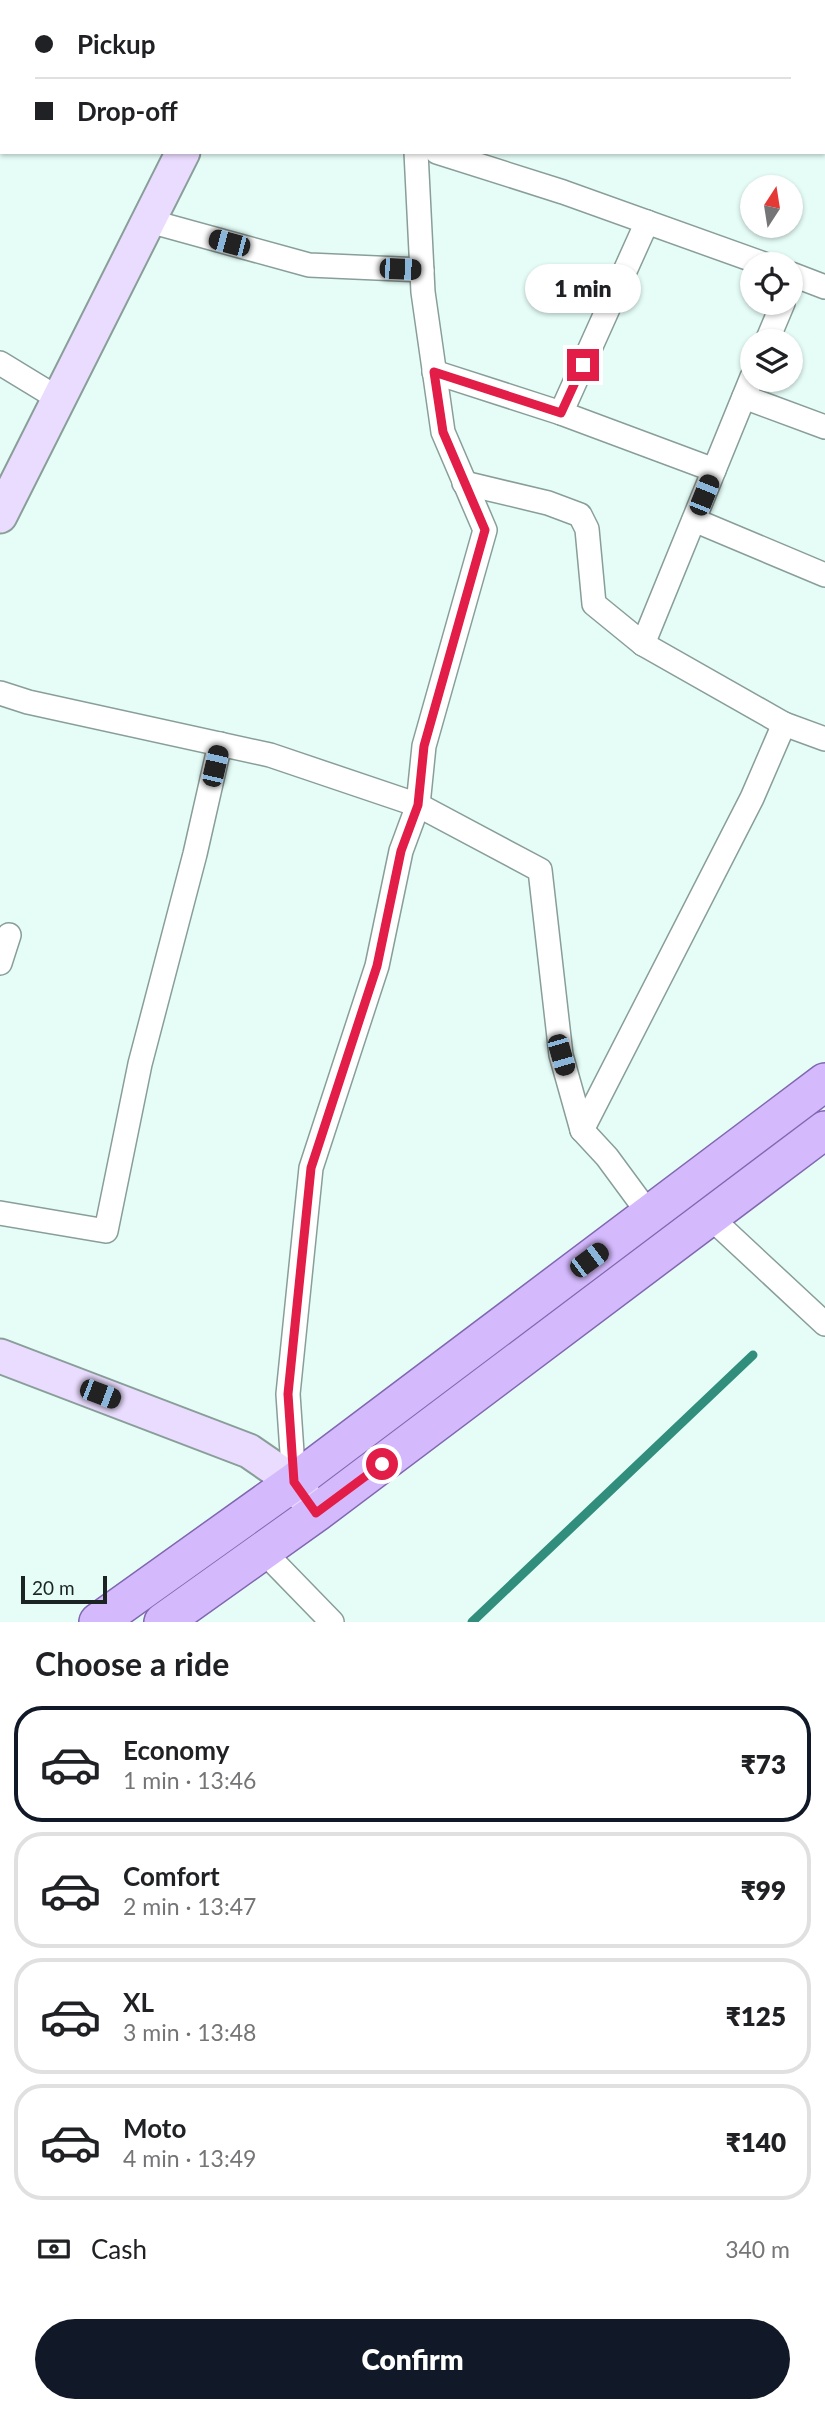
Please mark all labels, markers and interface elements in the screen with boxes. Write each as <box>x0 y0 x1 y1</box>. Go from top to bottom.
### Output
text: Pickup <box>77 28 156 60</box>
text: Drop-off <box>77 95 178 127</box>
north arrow <box>740 175 803 238</box>
map controls <box>740 175 803 392</box>
car <box>206 227 253 259</box>
button: locate <box>740 252 803 315</box>
car <box>379 258 422 280</box>
callout: 1 min <box>525 264 641 312</box>
text: 1 min <box>554 274 612 302</box>
button: layers <box>740 329 803 392</box>
route end <box>567 349 599 381</box>
car <box>687 472 722 518</box>
car <box>201 743 230 789</box>
car <box>546 1032 577 1078</box>
car <box>566 1239 613 1281</box>
car <box>77 1377 124 1411</box>
route start <box>366 1448 398 1480</box>
scale bar <box>21 1573 107 1605</box>
text: 20 m <box>32 1576 75 1599</box>
text: Choose a ride <box>35 1644 229 1683</box>
icon: car <box>39 1733 102 1796</box>
text: Economy <box>123 1734 229 1766</box>
text: ₹73 <box>741 1748 786 1780</box>
text: 1 min · 13:46 <box>123 1766 256 1794</box>
icon: car <box>39 1859 102 1922</box>
text: Comfort <box>123 1860 220 1892</box>
text: ₹99 <box>741 1874 786 1906</box>
text: 2 min · 13:47 <box>123 1892 256 1920</box>
icon: car <box>39 1985 102 2048</box>
text: XL <box>123 1986 154 2018</box>
text: ₹125 <box>726 2000 786 2032</box>
text: 3 min · 13:48 <box>123 2018 256 2046</box>
icon: car <box>39 2111 102 2174</box>
text: Moto <box>123 2112 186 2144</box>
text: ₹140 <box>726 2126 786 2158</box>
text: 4 min · 13:49 <box>123 2144 256 2172</box>
icon: cash <box>35 2230 73 2268</box>
text: Cash <box>91 2233 147 2265</box>
text: 340 m <box>725 2235 790 2263</box>
button: Confirm <box>35 2319 790 2399</box>

